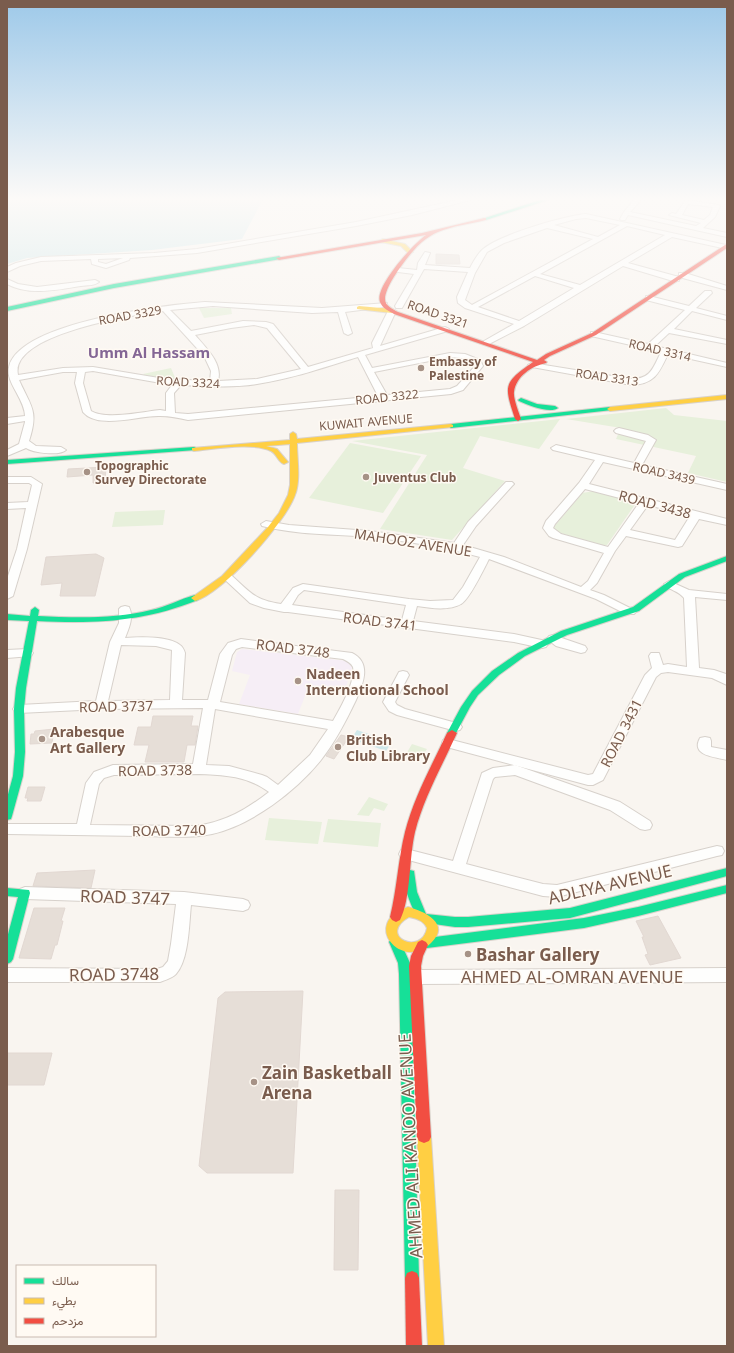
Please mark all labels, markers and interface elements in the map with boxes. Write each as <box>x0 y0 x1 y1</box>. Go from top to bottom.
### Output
street label: ROAD 3321 <box>405 296 471 332</box>
street label: ROAD 3329 <box>97 301 163 329</box>
street label: ROAD 3314 <box>627 335 693 365</box>
district label: Umm Al Hassam <box>88 342 210 362</box>
place label: Embassy of Palestine <box>429 353 498 384</box>
marker: Embassy of Palestine <box>416 363 426 373</box>
street label: ROAD 3313 <box>574 364 640 390</box>
street label: ROAD 3324 <box>156 372 220 392</box>
street label: ROAD 3322 <box>354 385 420 409</box>
street label: KUWAIT AVENUE <box>318 409 414 435</box>
place label: Topographic Survey Directorate <box>95 457 207 488</box>
street label: ROAD 3439 <box>631 458 697 488</box>
marker: Topographic Survey Directorate <box>82 467 92 477</box>
place label: Juventus Club <box>373 469 457 486</box>
marker: Juventus Club <box>361 472 371 482</box>
street label: ROAD 3438 <box>617 485 693 523</box>
street label: MAHOOZ AVENUE <box>353 523 473 561</box>
street label: ROAD 3741 <box>342 607 418 635</box>
street label: ROAD 3748 <box>255 634 331 662</box>
place label: Nadeen International School <box>306 664 449 699</box>
marker: Nadeen International School <box>293 676 303 686</box>
street label: ROAD 3737 <box>79 696 153 716</box>
street label: ROAD 3431 <box>596 696 646 770</box>
place label: Arabesque Art Gallery <box>50 722 125 757</box>
place label: British Club Library <box>346 730 430 765</box>
marker: Arabesque Art Gallery <box>37 734 47 744</box>
marker: British Club Library <box>333 742 343 752</box>
street label: ROAD 3738 <box>118 760 192 780</box>
street label: ROAD 3740 <box>132 820 206 840</box>
street label: ADLIYA AVENUE <box>546 859 674 909</box>
street label: ROAD 3747 <box>80 884 170 910</box>
place label: Bashar Gallery <box>476 943 600 966</box>
marker: Bashar Gallery <box>463 949 473 959</box>
street label: ROAD 3748 <box>69 962 159 986</box>
street label: AHMED AL-OMRAN AVENUE <box>461 965 683 988</box>
street label: AHMED ALI KANOO AVENUE <box>393 1033 427 1259</box>
place label: Zain Basketball Arena <box>262 1061 392 1104</box>
marker: Zain Basketball Arena <box>249 1077 259 1087</box>
legend <box>16 1265 156 1337</box>
text: سالك <box>52 1272 79 1289</box>
text: بطيء <box>52 1292 76 1311</box>
text: مزدحم <box>52 1312 83 1329</box>

